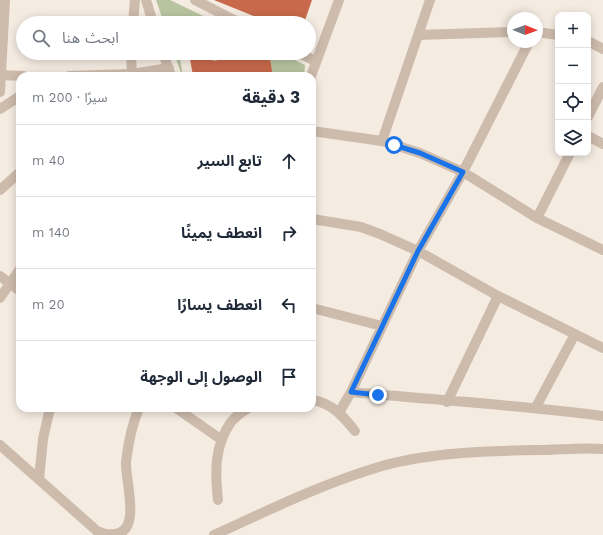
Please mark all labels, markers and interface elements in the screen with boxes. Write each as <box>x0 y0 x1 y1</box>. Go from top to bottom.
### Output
north arrow <box>507 12 543 48</box>
map controls <box>555 12 591 156</box>
button: + <box>555 12 591 48</box>
search box <box>16 16 316 60</box>
icon: search <box>30 27 52 49</box>
text: ابحث هنا <box>62 29 119 47</box>
button: − <box>555 48 591 84</box>
button: locate <box>555 84 591 120</box>
text: 3 دقيقة <box>242 87 300 107</box>
text: سيرًا · 200 m <box>32 90 107 105</box>
button: layers <box>555 120 591 156</box>
route start <box>385 136 403 154</box>
icon: ahead <box>278 150 300 172</box>
text: تابع السير <box>198 152 262 170</box>
text: 40 m <box>32 153 65 168</box>
icon: right <box>278 222 300 244</box>
text: انعطف يمينًا <box>181 224 262 242</box>
text: 140 m <box>32 225 70 240</box>
icon: left <box>278 294 300 316</box>
text: انعطف يسارًا <box>177 296 262 314</box>
text: 20 m <box>32 297 65 312</box>
icon: arrive <box>278 366 300 388</box>
text: الوصول إلى الوجهة <box>140 368 262 386</box>
route end <box>369 386 387 404</box>

